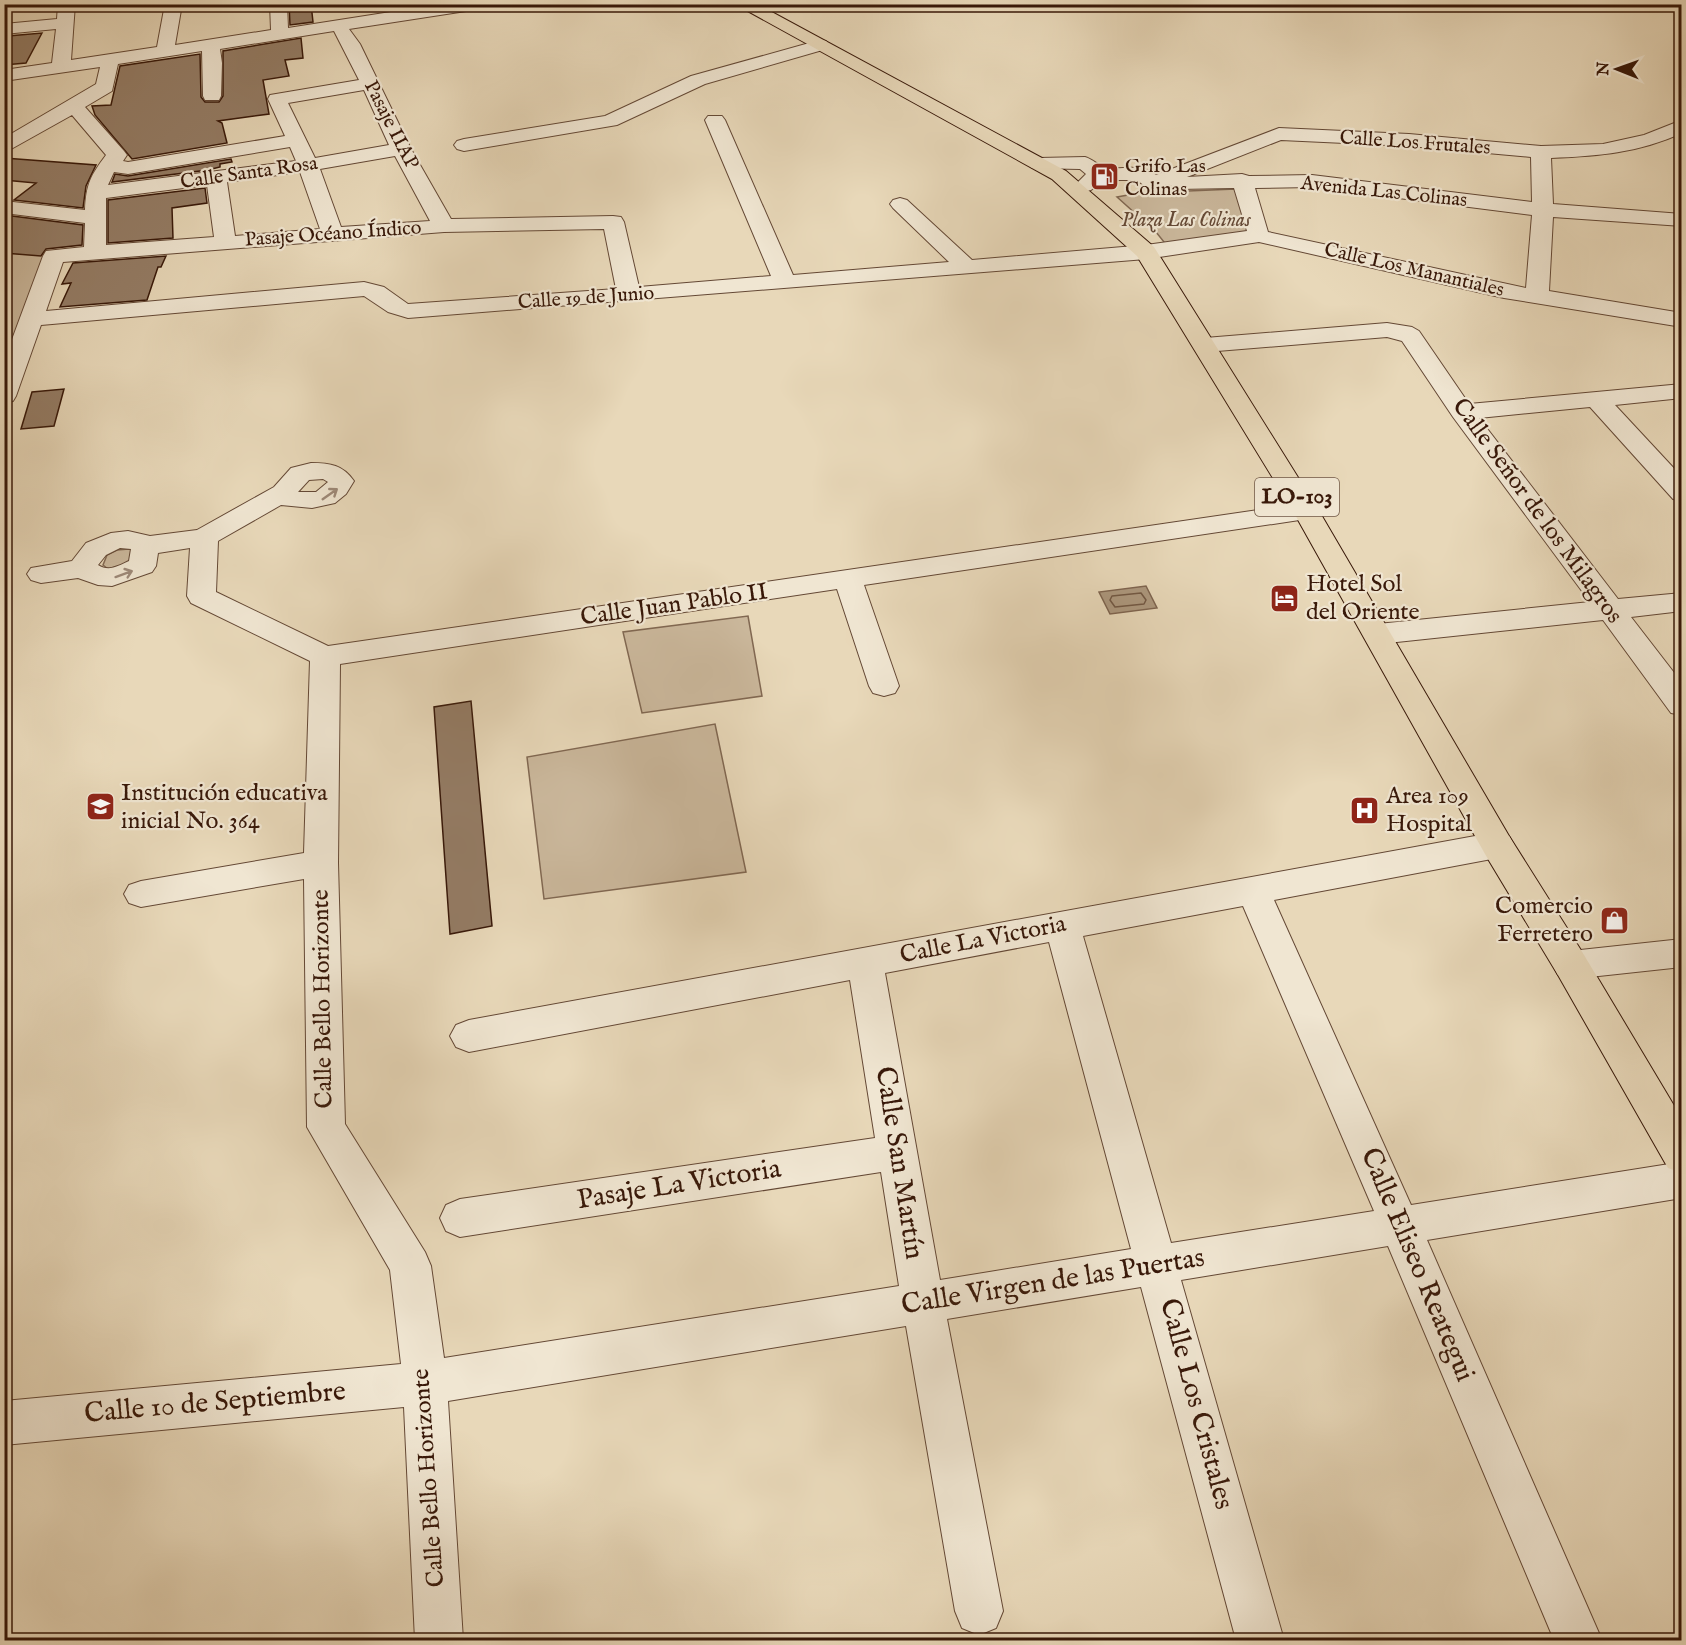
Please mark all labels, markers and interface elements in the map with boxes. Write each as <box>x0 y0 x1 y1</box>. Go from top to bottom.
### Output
north arrow <box>1587 39 1647 99</box>
text: N <box>1594 62 1614 77</box>
street label: Pasaje IIAP <box>358 76 424 174</box>
street label: Calle Los Frutales <box>1339 125 1491 161</box>
street label: Calle Santa Rosa <box>179 151 320 195</box>
place label: Grifo Las Colinas <box>1125 154 1206 202</box>
fuel station icon: Grifo Las Colinas <box>1088 161 1120 193</box>
street label: Avenida Las Colinas <box>1299 171 1468 213</box>
park label: Plaza Las Colinas <box>1121 208 1251 233</box>
street label: Pasaje Océano Índico <box>244 215 423 253</box>
street label: Calle Los Manantiales <box>1322 237 1506 303</box>
street label: Calle 19 de Junio <box>517 281 655 315</box>
street label: Calle Señor de los Milagros <box>1445 392 1629 630</box>
road number: LO-103 <box>1255 478 1339 516</box>
one-way arrow <box>321 488 337 500</box>
one-way arrow <box>114 567 133 578</box>
place label: Hotel Sol del Oriente <box>1306 569 1420 628</box>
street label: Calle Juan Pablo II <box>578 577 770 633</box>
hotel icon: Hotel Sol del Oriente <box>1269 582 1301 614</box>
place label: Institución educativa inicial No. 364 <box>121 778 328 837</box>
place label: Area 109 Hospital <box>1385 781 1472 840</box>
school or university icon: Institución educativa inicial No. 364 <box>84 791 116 823</box>
hospital icon: Area 109 Hospital <box>1349 794 1381 826</box>
street label: Calle Bello Horizonte <box>306 889 340 1109</box>
place label: Comercio Ferretero <box>1495 891 1593 950</box>
shop icon: Comercio Ferretero <box>1598 904 1630 936</box>
street label: Calle La Victoria <box>897 909 1069 971</box>
street label: Calle San Martín <box>867 1064 932 1262</box>
street label: Calle Eliseo Reategui <box>1352 1143 1482 1387</box>
street label: Pasaje La Victoria <box>575 1151 784 1218</box>
street label: Calle Virgen de las Puertas <box>899 1241 1207 1323</box>
street label: Calle Los Cristales <box>1151 1295 1241 1513</box>
street label: Calle Bello Horizonte <box>406 1368 452 1588</box>
street label: Calle 10 de Septiembre <box>83 1374 347 1432</box>

